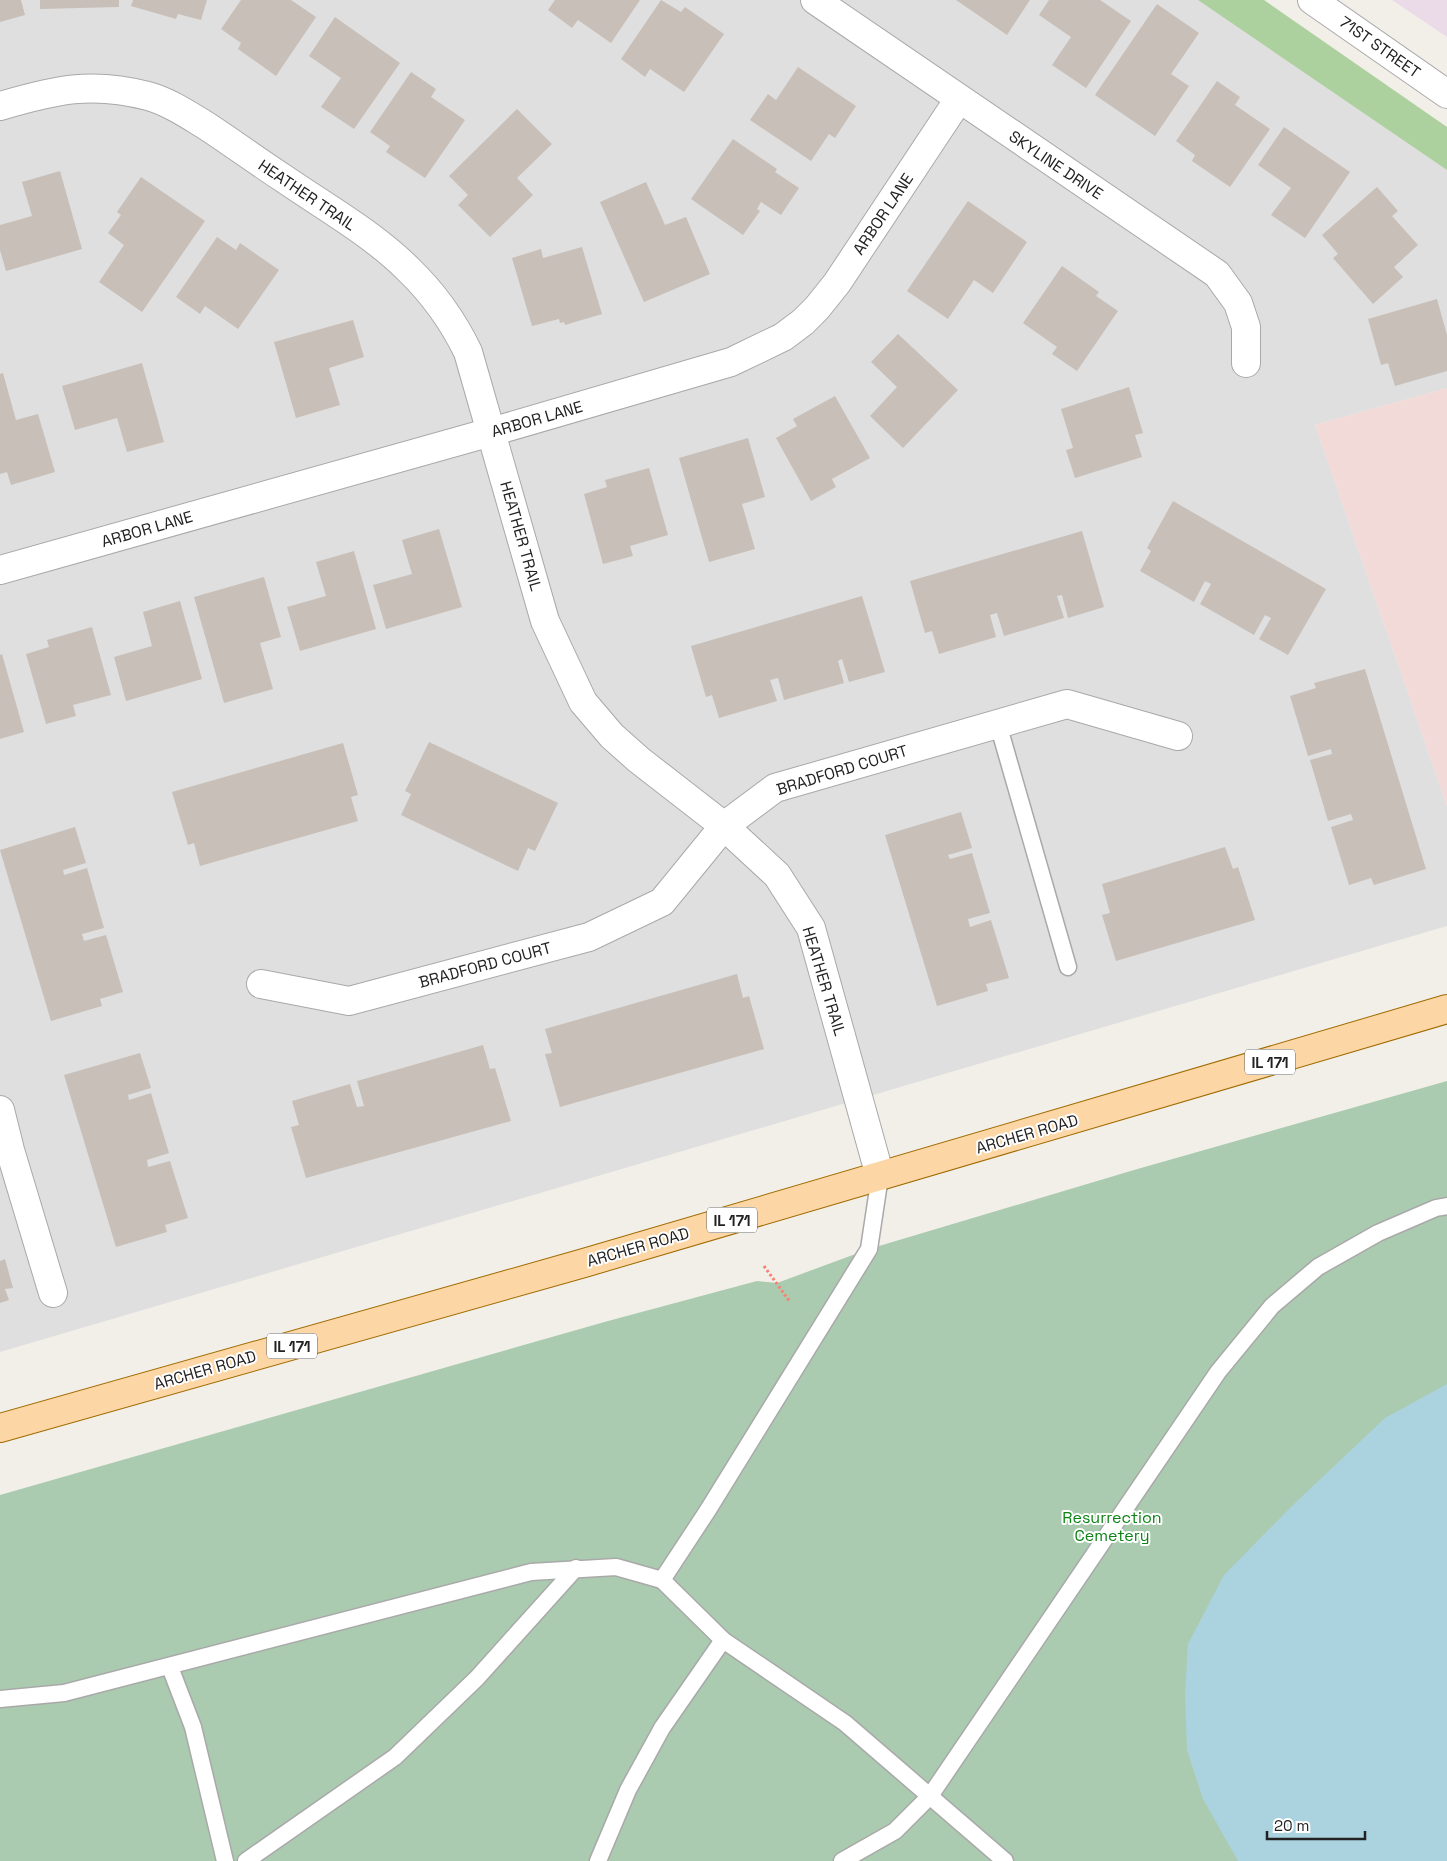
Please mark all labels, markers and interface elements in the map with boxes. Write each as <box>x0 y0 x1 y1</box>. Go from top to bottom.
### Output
street label: 71ST STREET <box>1335 11 1425 83</box>
street label: SKYLINE DRIVE <box>1005 126 1107 204</box>
street label: HEATHER TRAIL <box>254 155 360 236</box>
street label: ARBOR LANE <box>848 169 918 259</box>
street label: ARBOR LANE <box>489 396 585 442</box>
street label: HEATHER TRAIL <box>495 479 547 594</box>
street label: ARBOR LANE <box>99 506 195 552</box>
street label: BRADFORD COURT <box>774 740 910 800</box>
street label: HEATHER TRAIL <box>797 924 851 1039</box>
street label: BRADFORD COURT <box>416 937 554 993</box>
road number: IL 171 <box>1245 1050 1295 1074</box>
street label: ARCHER ROAD <box>973 1109 1081 1159</box>
road number: IL 171 <box>707 1208 757 1232</box>
street label: ARCHER ROAD <box>584 1222 692 1272</box>
road number: IL 171 <box>267 1334 317 1358</box>
street label: ARCHER ROAD <box>151 1345 259 1395</box>
park label: Resurrection Cemetery <box>1062 1507 1162 1546</box>
scale bar <box>1267 1808 1364 1840</box>
text: 20 m <box>1274 1816 1309 1835</box>

